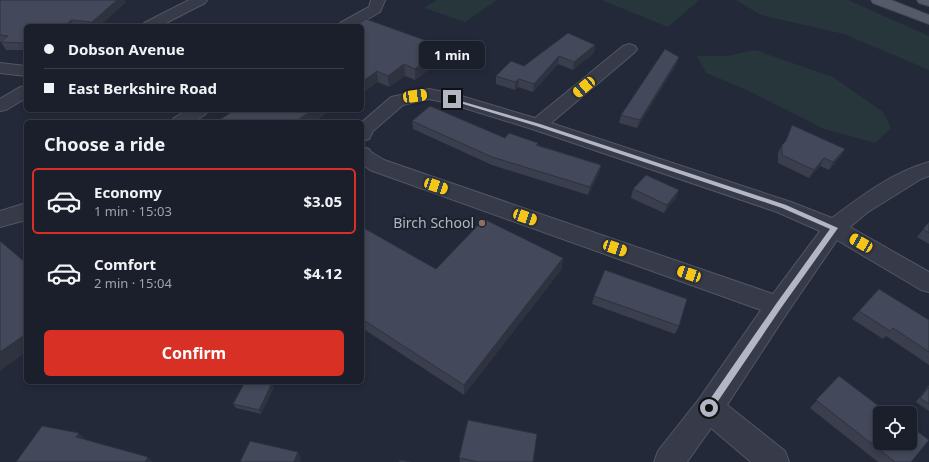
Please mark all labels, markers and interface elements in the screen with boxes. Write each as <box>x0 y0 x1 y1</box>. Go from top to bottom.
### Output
text: Dobson Avenue <box>68 39 185 59</box>
callout: 1 min <box>419 41 485 69</box>
text: 1 min <box>434 46 470 64</box>
car <box>571 75 597 99</box>
text: East Berkshire Road <box>68 78 217 98</box>
car <box>402 88 428 104</box>
route end <box>443 90 461 108</box>
text: Choose a ride <box>44 132 165 156</box>
car <box>423 176 449 196</box>
text: Economy <box>94 182 162 202</box>
icon: car <box>46 183 82 219</box>
text: $3.05 <box>303 191 342 211</box>
text: 1 min · 15:03 <box>94 202 172 220</box>
car <box>512 207 538 227</box>
place label: Birch School <box>393 213 474 232</box>
marker: Birch School <box>477 218 487 228</box>
car <box>848 232 874 254</box>
car <box>602 238 628 258</box>
text: Comfort <box>94 254 156 274</box>
icon: car <box>46 255 82 291</box>
text: $4.12 <box>303 263 342 283</box>
car <box>676 264 702 284</box>
text: 2 min · 15:04 <box>94 274 172 292</box>
button: Confirm <box>44 330 344 376</box>
route start <box>700 399 718 417</box>
map controls <box>873 406 917 450</box>
button: locate <box>873 406 917 450</box>

